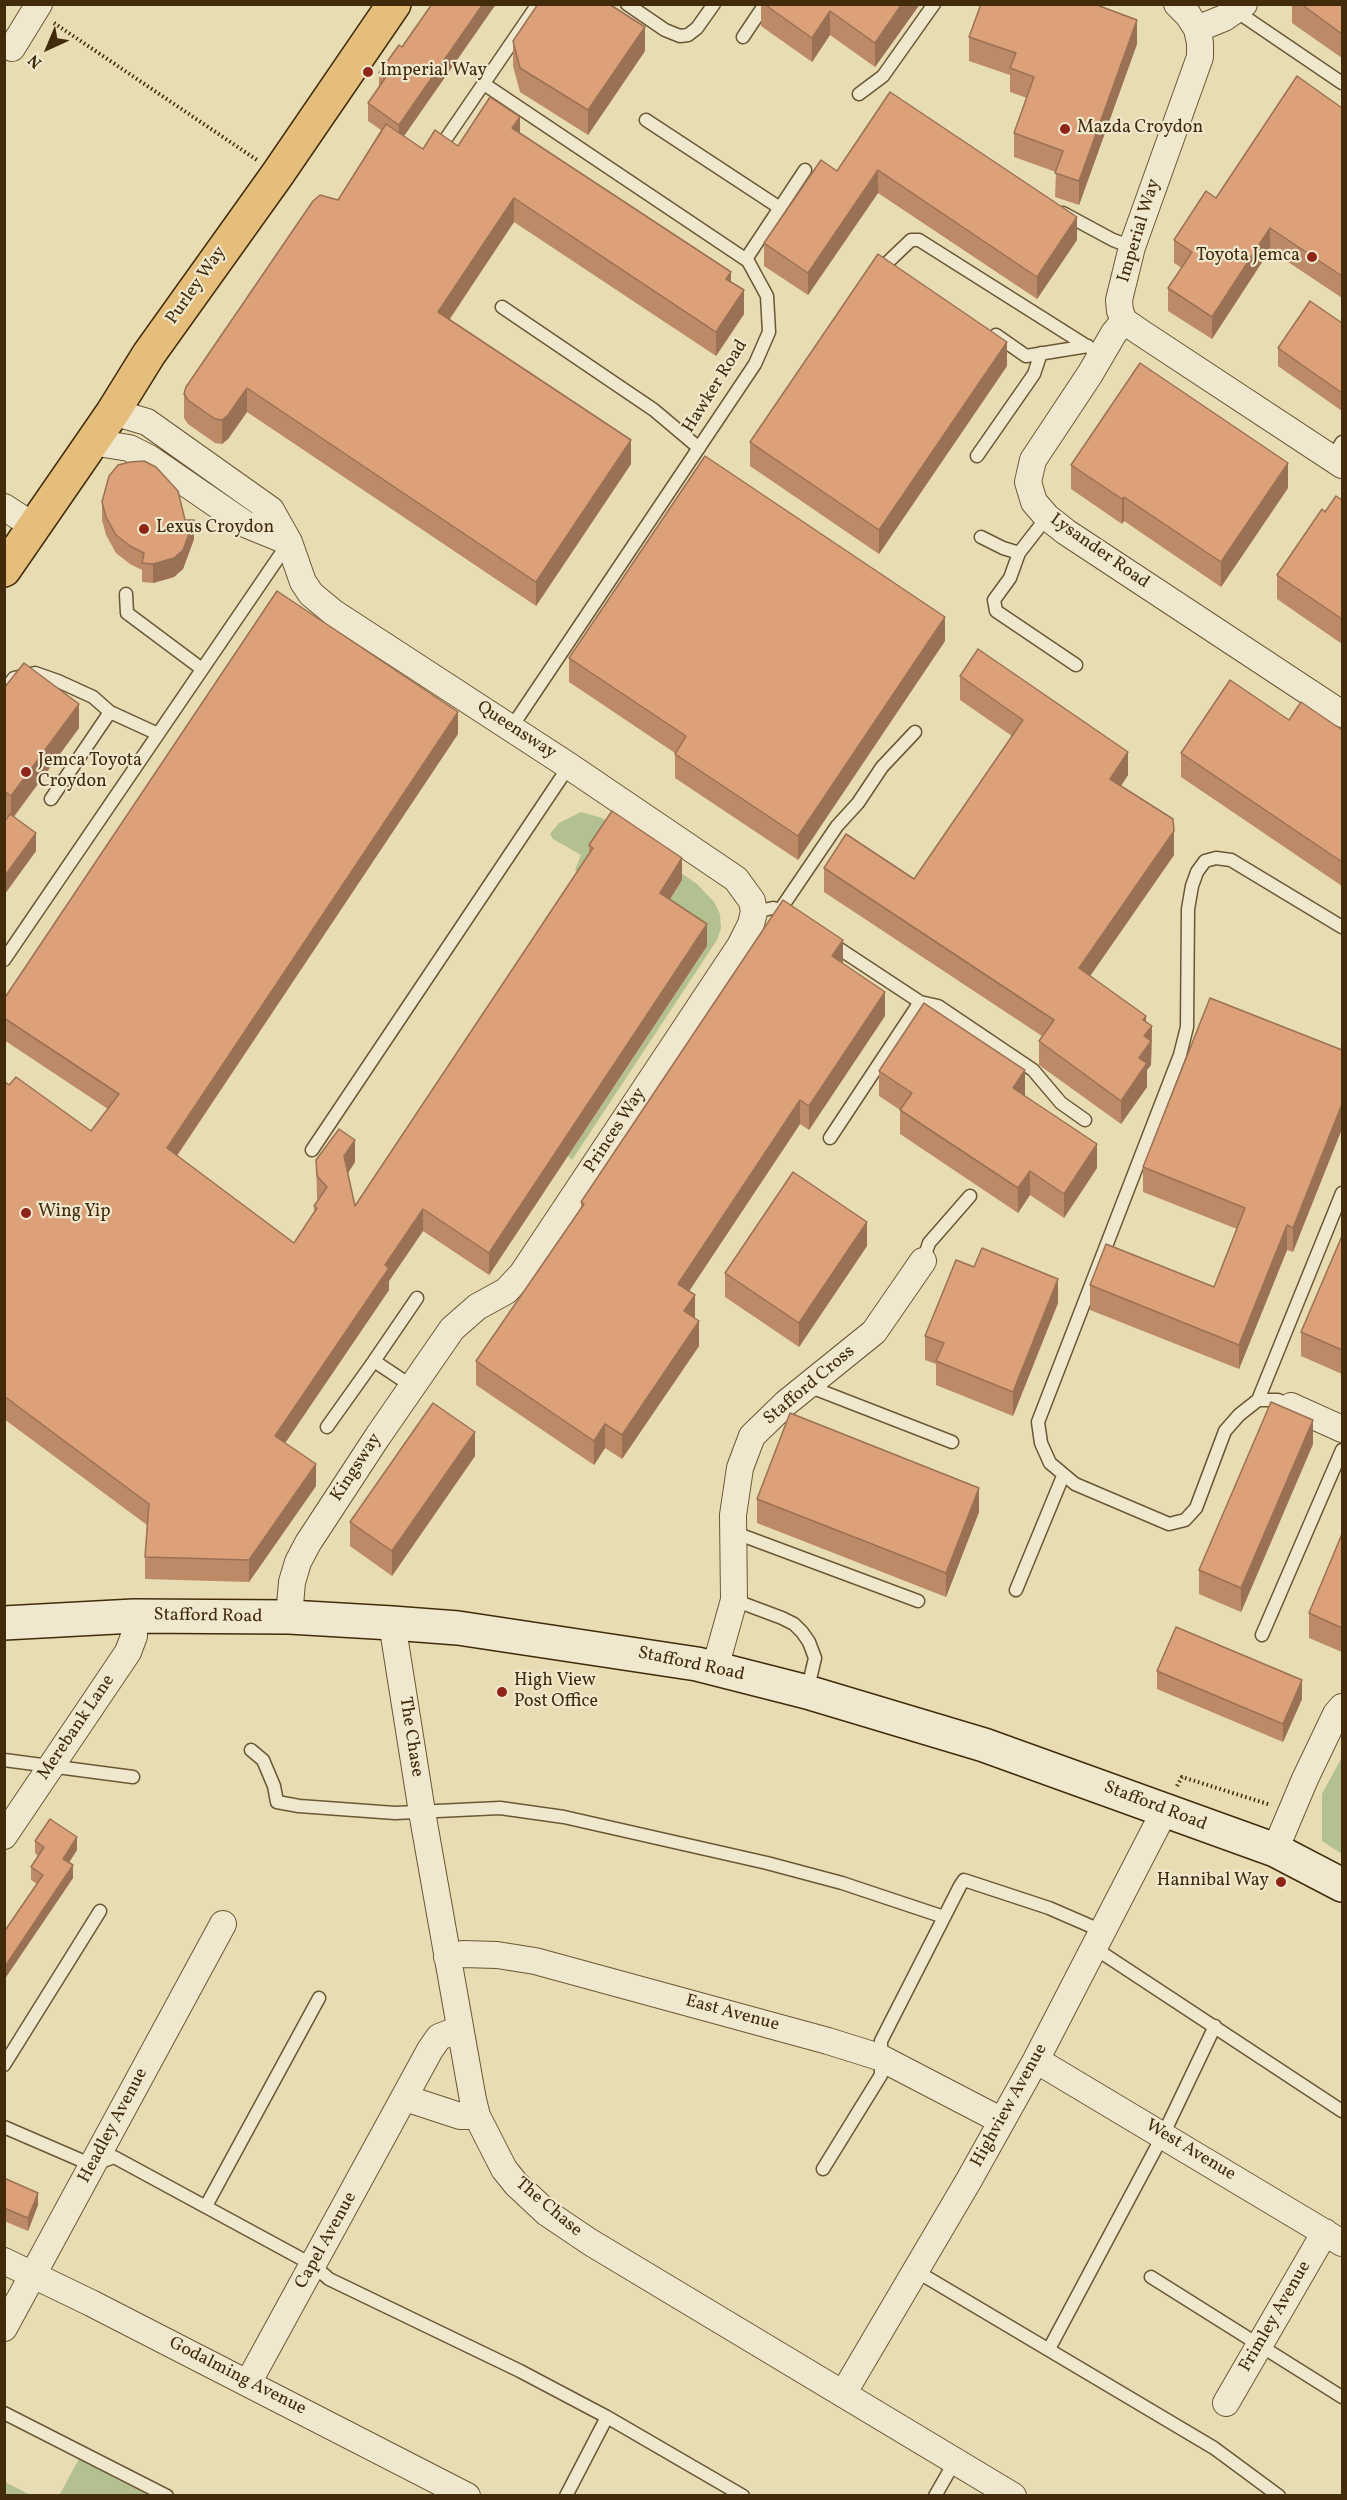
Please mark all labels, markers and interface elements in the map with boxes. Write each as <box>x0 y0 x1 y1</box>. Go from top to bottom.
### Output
north arrow <box>18 18 78 78</box>
text: N <box>24 49 47 73</box>
place label: Imperial Way <box>380 61 487 83</box>
marker: Imperial Way <box>361 65 375 79</box>
place label: Mazda Croydon <box>1077 118 1203 140</box>
marker: Mazda Croydon <box>1058 122 1072 136</box>
street label: Imperial Way <box>1114 177 1166 285</box>
street label: Purley Way <box>162 243 232 329</box>
place label: Toyota Jemca <box>1196 246 1300 268</box>
marker: Toyota Jemca <box>1305 250 1319 264</box>
street label: Hawker Road <box>679 336 753 438</box>
street label: Lysander Road <box>1045 510 1153 594</box>
place label: Lexus Croydon <box>156 518 274 540</box>
marker: Lexus Croydon <box>137 522 151 536</box>
street label: Queensway <box>472 697 560 765</box>
place label: Jemca Toyota Croydon <box>38 751 142 794</box>
marker: Jemca Toyota Croydon <box>19 765 33 779</box>
street label: Princes Way <box>581 1084 651 1178</box>
place label: Wing Yip <box>38 1202 110 1224</box>
marker: Wing Yip <box>19 1206 33 1220</box>
street label: Stafford Cross <box>760 1342 860 1430</box>
street label: Kingsway <box>327 1430 387 1506</box>
street label: Stafford Road <box>153 1605 263 1629</box>
street label: Stafford Road <box>636 1643 746 1687</box>
street label: Merebank Lane <box>34 1671 120 1785</box>
place label: High View Post Office <box>514 1671 598 1714</box>
marker: High View Post Office <box>495 1685 509 1699</box>
street label: The Chase <box>393 1695 427 1779</box>
street label: Stafford Road <box>1100 1777 1210 1837</box>
place label: Hannibal Way <box>1157 1871 1269 1893</box>
marker: Hannibal Way <box>1274 1875 1288 1889</box>
street label: East Avenue <box>683 1991 781 2037</box>
street label: Highview Avenue <box>967 2040 1053 2172</box>
street label: Headley Avenue <box>75 2065 153 2187</box>
street label: West Avenue <box>1141 2116 1239 2186</box>
street label: The Chase <box>510 2174 586 2242</box>
street label: Capel Avenue <box>292 2189 362 2293</box>
street label: Frimley Avenue <box>1236 2258 1316 2376</box>
street label: Godalming Avenue <box>165 2333 309 2421</box>

